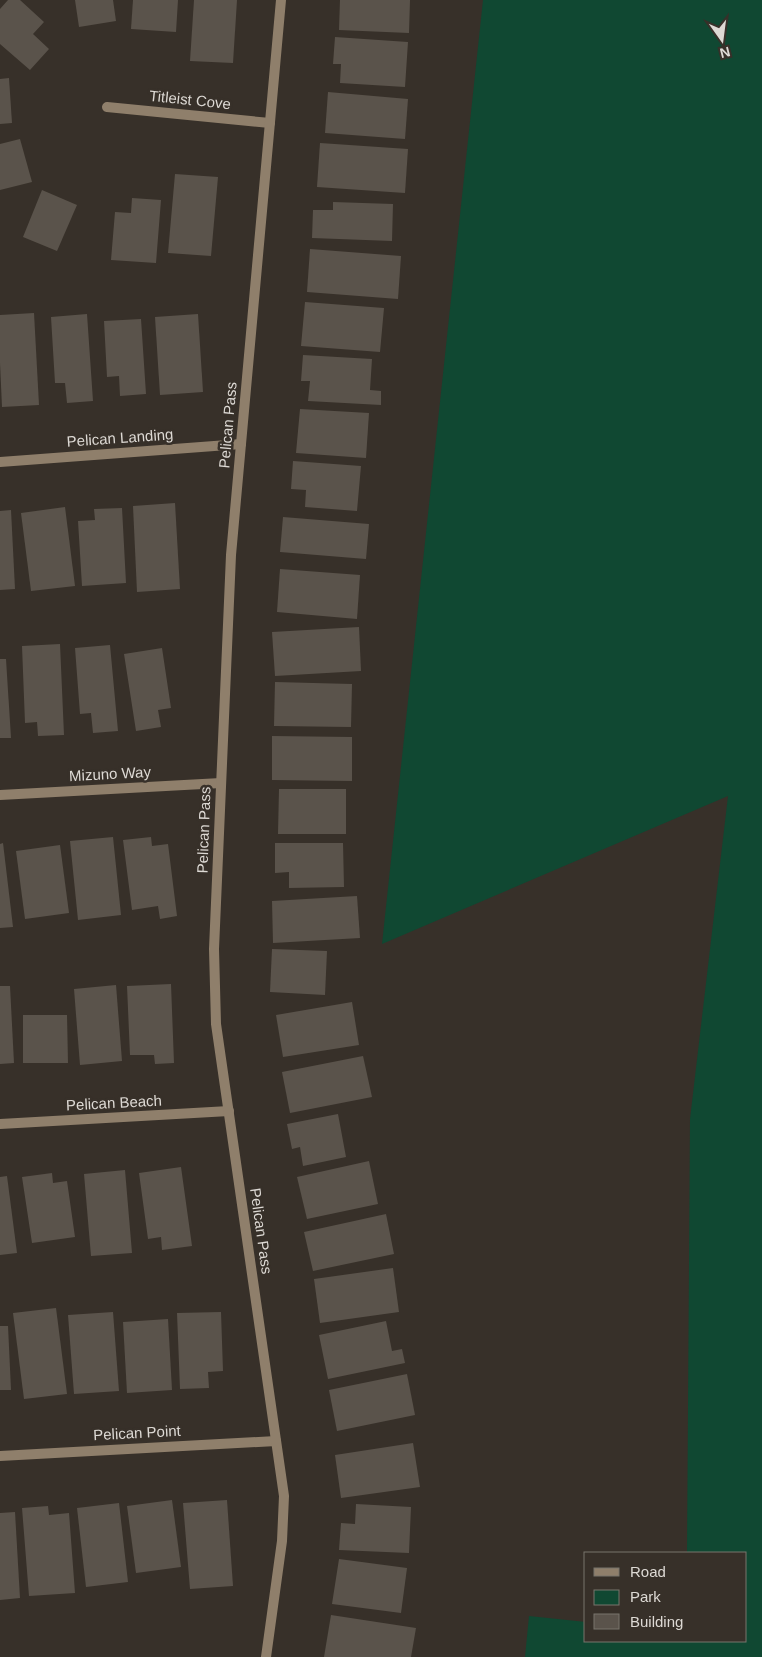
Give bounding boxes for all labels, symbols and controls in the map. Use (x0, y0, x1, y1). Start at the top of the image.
north arrow (697, 15, 747, 65)
text: N (718, 44, 732, 62)
street label: Titleist Cove (148, 87, 232, 112)
street label: Pelican Pass (215, 381, 240, 469)
street label: Pelican Landing (66, 425, 174, 450)
street label: Mizuno Way (69, 763, 152, 784)
street label: Pelican Pass (193, 786, 214, 874)
street label: Pelican Beach (66, 1092, 162, 1113)
street label: Pelican Pass (247, 1187, 276, 1275)
street label: Pelican Point (93, 1422, 182, 1443)
legend (584, 1552, 747, 1642)
text: Road (630, 1563, 666, 1580)
text: Park (630, 1588, 661, 1605)
text: Building (630, 1613, 683, 1630)

